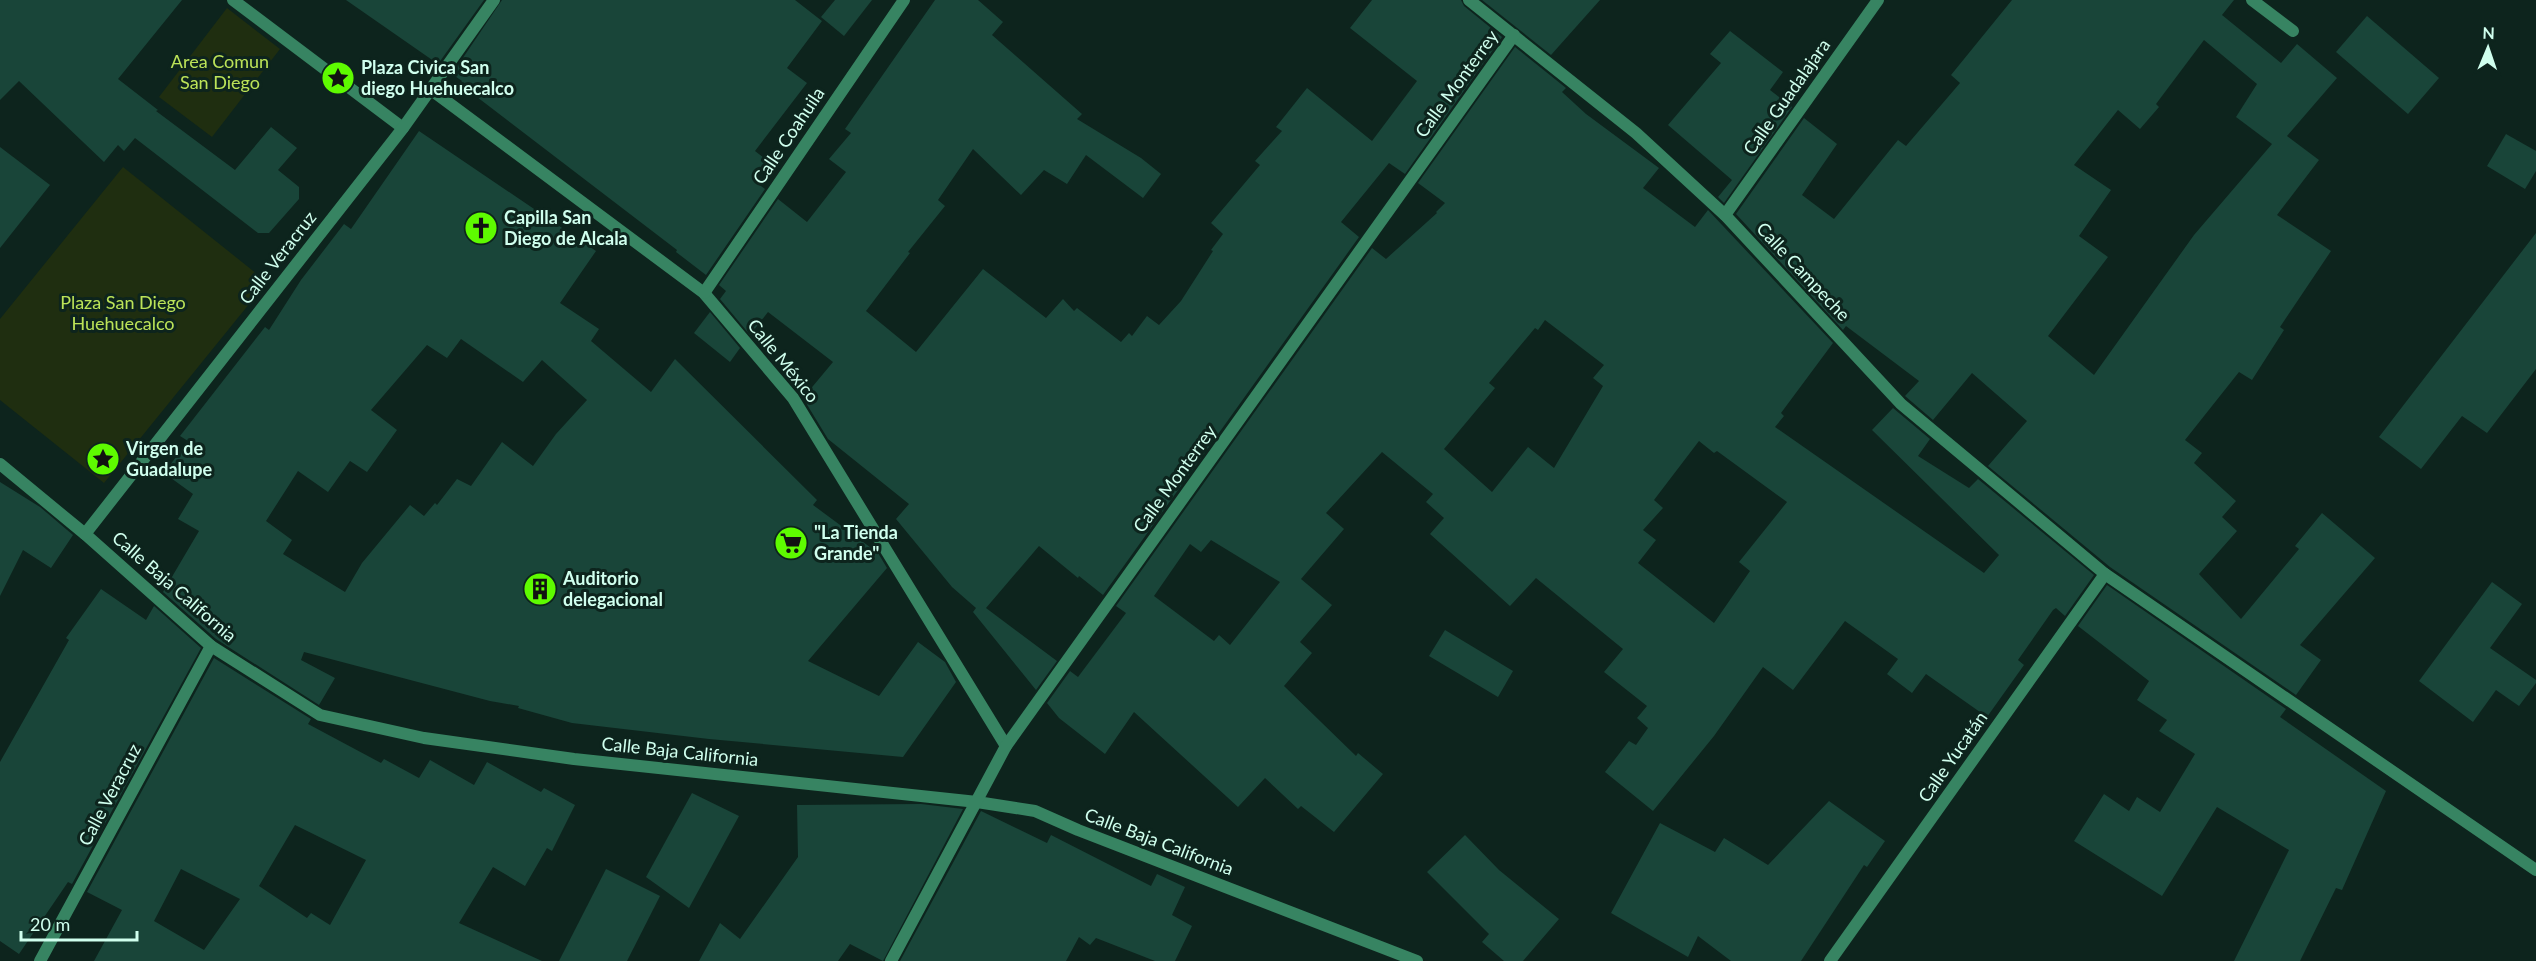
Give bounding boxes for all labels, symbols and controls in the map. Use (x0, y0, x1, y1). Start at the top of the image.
north arrow (2458, 18, 2518, 78)
text: N (2482, 23, 2495, 42)
street label: Calle Monterrey (1410, 25, 1503, 141)
street label: Calle Guadalajara (1738, 34, 1834, 159)
park label: Area Comun San Diego (171, 50, 269, 93)
place label: Plaza Civica San diego Huehuecalco (361, 56, 514, 99)
place icon: Plaza Civica San diego Huehuecalco (320, 60, 356, 96)
street label: Calle Coahuila (748, 83, 829, 188)
place label: Capilla San Diego de Alcala (504, 206, 628, 249)
street label: Calle Veracruz (234, 207, 320, 308)
church icon: Capilla San Diego de Alcala (463, 210, 499, 246)
street label: Calle Campeche (1752, 217, 1855, 325)
park label: Plaza San Diego Huehuecalco (60, 291, 186, 334)
street label: Calle México (743, 314, 824, 407)
street label: Calle Monterrey (1128, 420, 1221, 536)
place label: Virgen de Guadalupe (125, 437, 212, 480)
place icon: Virgen de Guadalupe (85, 441, 121, 477)
place label: "La Tienda Grande" (814, 521, 898, 564)
supermarket icon: "La Tienda Grande" (773, 525, 809, 561)
street label: Calle Baja California (108, 526, 241, 646)
place label: Auditorio delegacional (562, 567, 663, 610)
building icon: Auditorio delegacional (522, 571, 558, 607)
street label: Calle Yucatán (1913, 707, 1991, 806)
street label: Calle Baja California (601, 732, 760, 770)
street label: Calle Veracruz (73, 740, 145, 849)
street label: Calle Baja California (1082, 803, 1237, 880)
scale bar (21, 904, 136, 942)
text: 20 m (30, 913, 70, 935)

